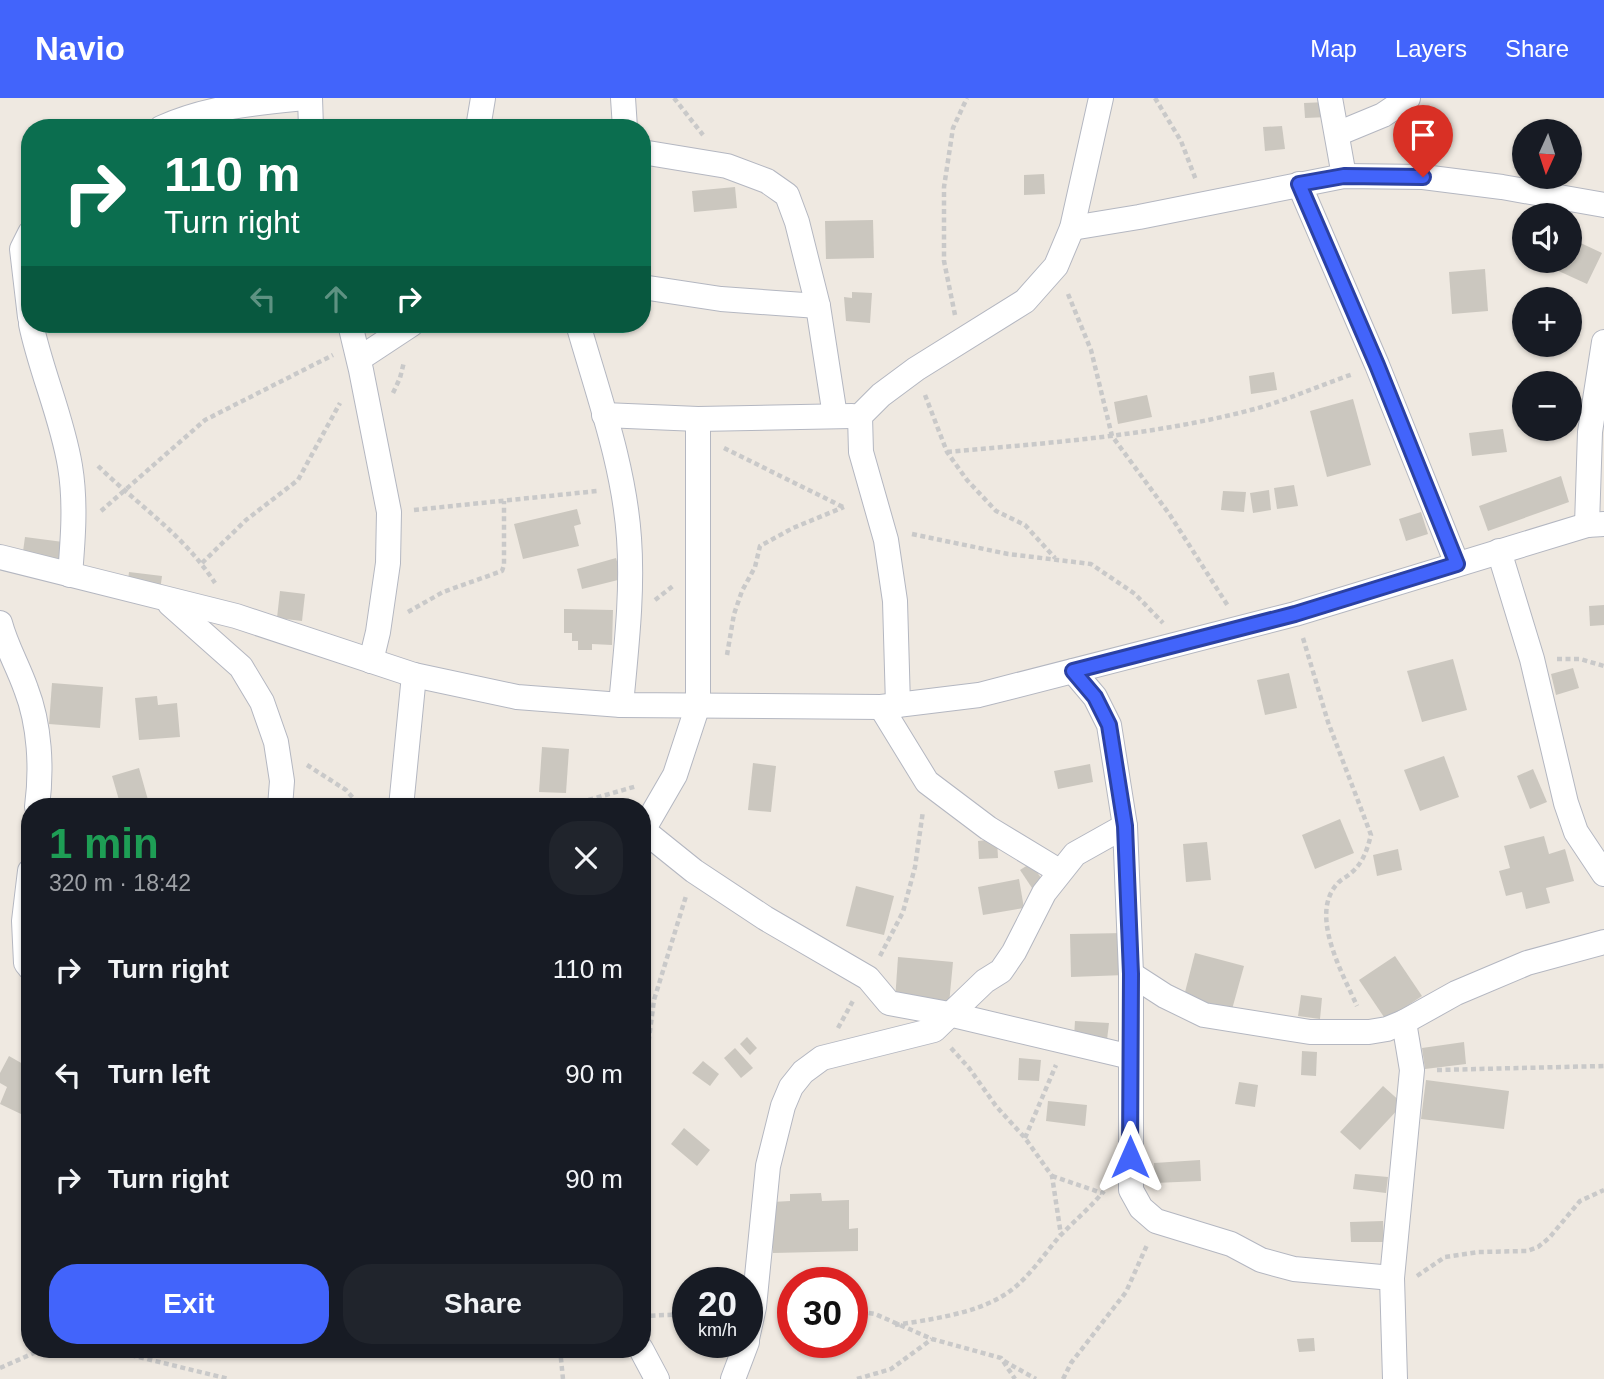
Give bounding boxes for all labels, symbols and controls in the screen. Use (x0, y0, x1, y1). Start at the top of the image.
text: Navio (35, 30, 125, 67)
text: Map (1310, 35, 1357, 62)
text: Layers (1395, 35, 1467, 62)
text: Share (1505, 35, 1569, 62)
pin (1393, 105, 1453, 177)
icon: arrive (1404, 116, 1442, 154)
north arrow (1512, 119, 1582, 189)
map controls (1512, 119, 1582, 441)
icon: right (49, 147, 140, 238)
text: 110 m (164, 147, 300, 201)
button: sound (1512, 203, 1582, 273)
text: Turn right (164, 204, 300, 240)
icon: left (244, 280, 282, 318)
icon: ahead (317, 280, 355, 318)
icon: right (390, 280, 428, 318)
button: + (1512, 287, 1582, 357)
button: − (1512, 371, 1582, 441)
text: 1 min (49, 820, 159, 867)
button: close (549, 821, 623, 895)
text: 320 m · 18:42 (49, 870, 191, 896)
icon: right (49, 951, 87, 989)
text: Turn right (108, 954, 229, 984)
text: 110 m (553, 954, 623, 984)
icon: left (49, 1056, 87, 1094)
text: Turn left (108, 1059, 210, 1089)
text: 90 m (565, 1059, 623, 1089)
position arrow (1093, 1120, 1167, 1194)
icon: right (49, 1161, 87, 1199)
text: Turn right (108, 1164, 229, 1194)
text: 90 m (565, 1164, 623, 1194)
button: Exit (49, 1264, 329, 1344)
button: Share (343, 1264, 623, 1344)
speed limit sign: 30 (777, 1267, 868, 1358)
text: 20 (698, 1284, 737, 1323)
text: km/h (698, 1320, 737, 1340)

